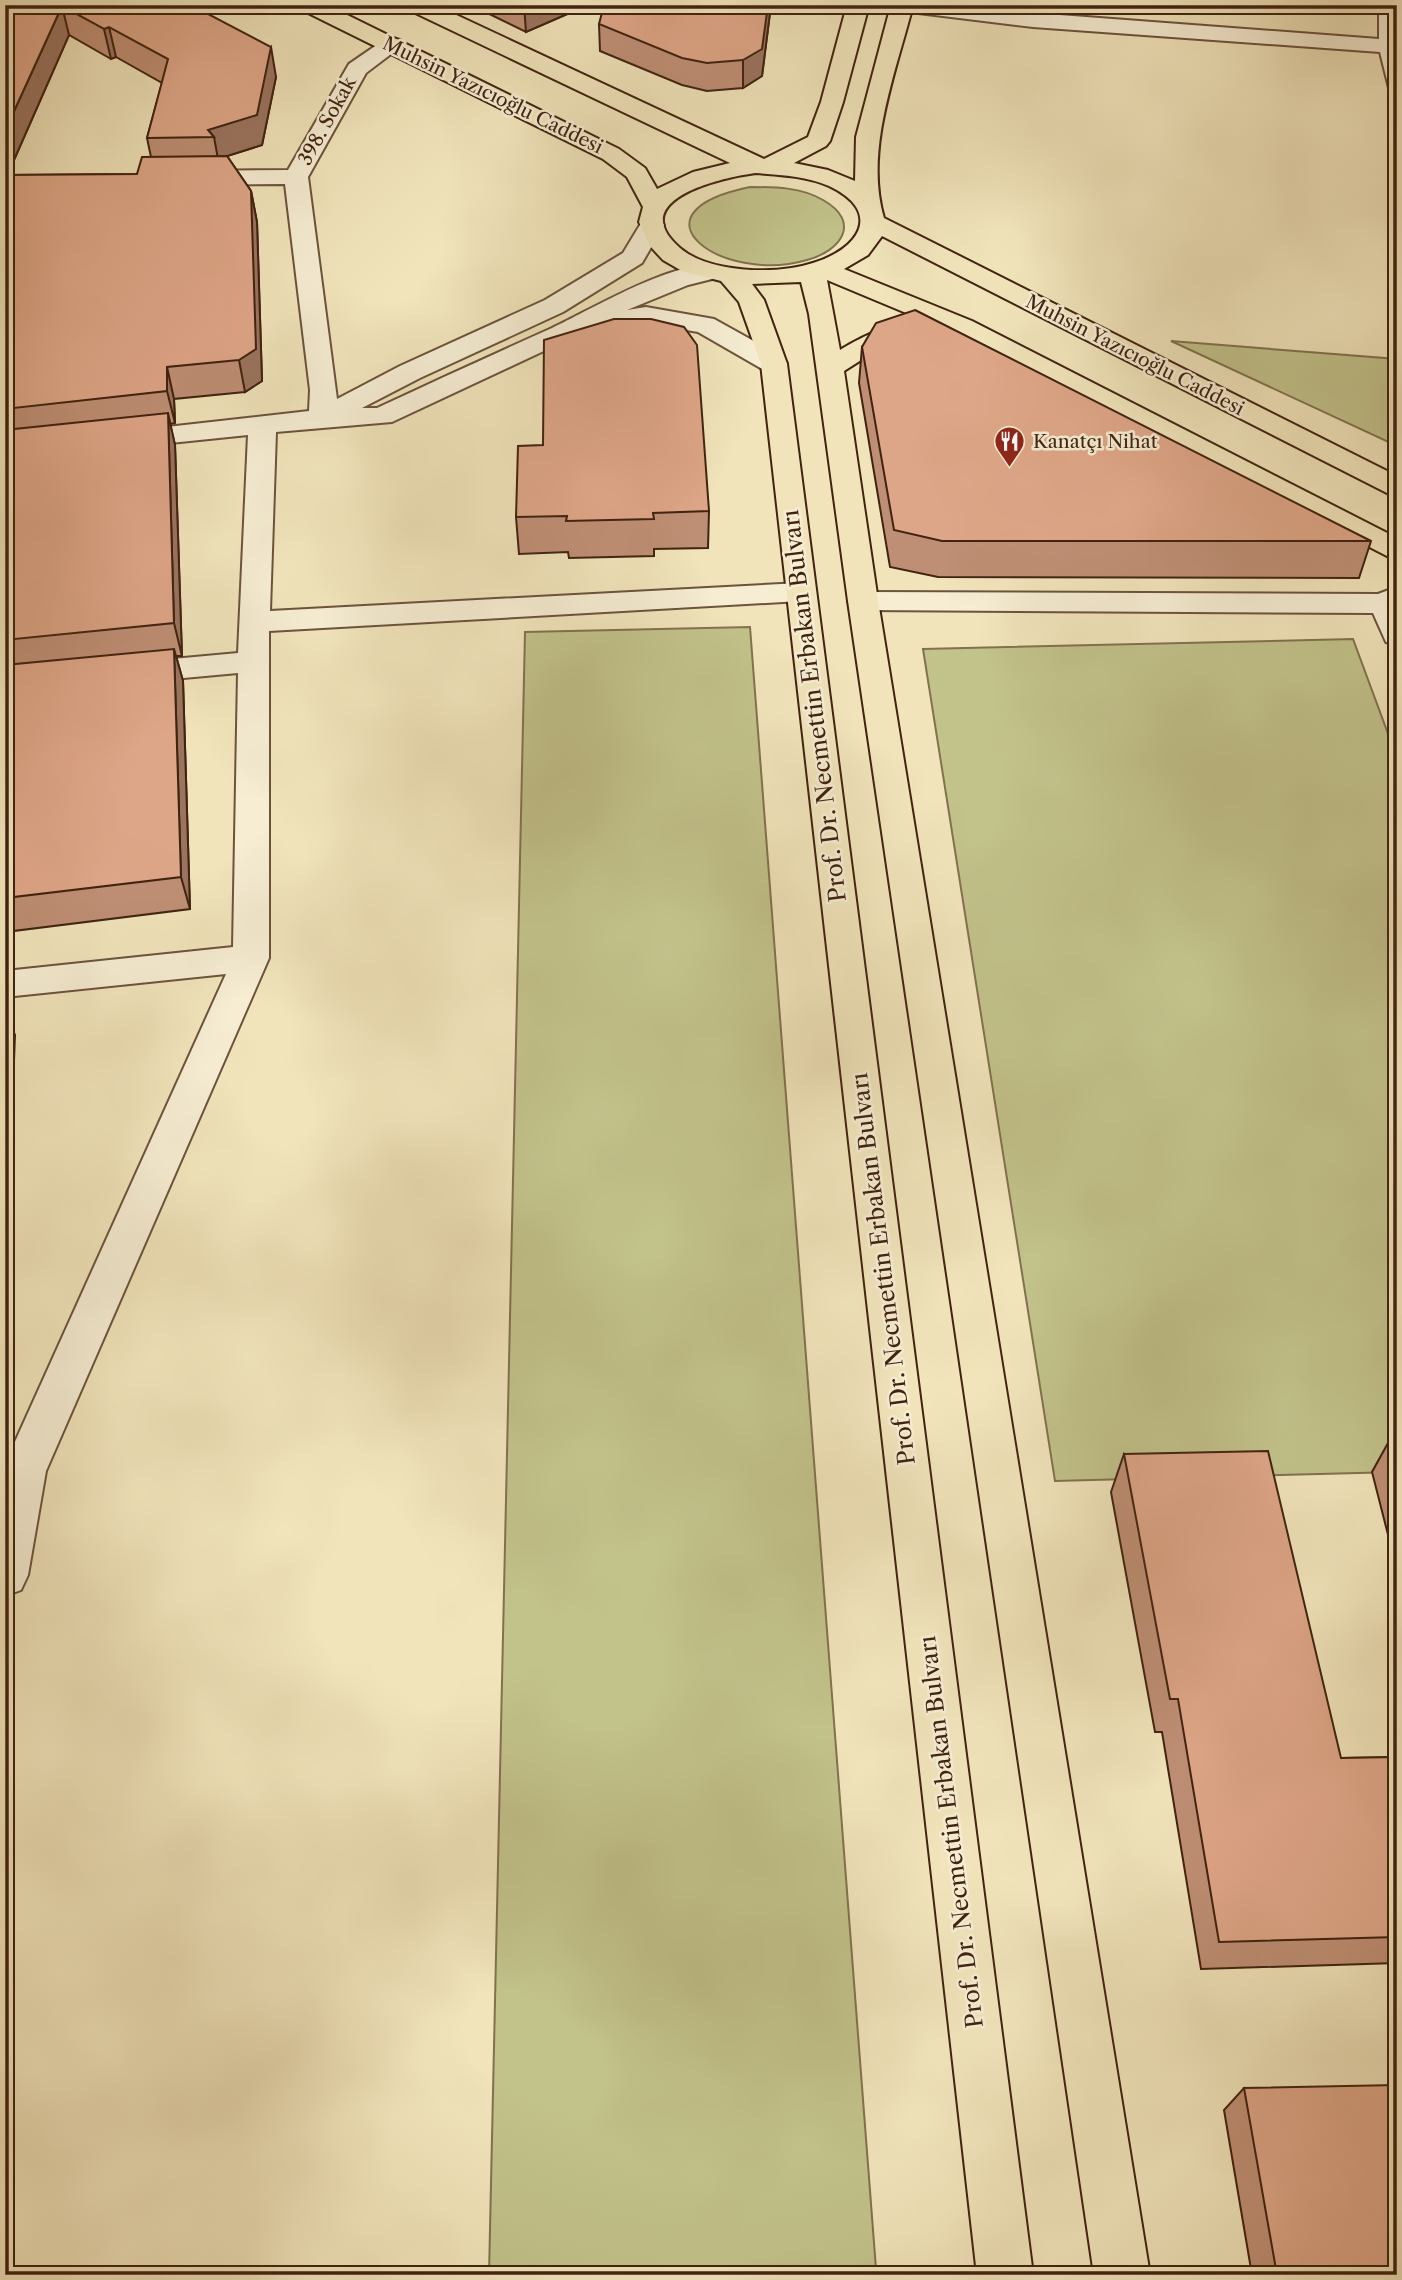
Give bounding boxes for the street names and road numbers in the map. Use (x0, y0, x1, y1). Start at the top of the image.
street label: Muhsin Yazıcıoğlu Caddesi (379, 32, 607, 159)
street label: 398. Sokak (293, 72, 361, 169)
street label: Muhsin Yazıcıoğlu Caddesi (1022, 290, 1248, 420)
street label: Prof. Dr. Necmettin Erbakan Bulvarı (776, 508, 852, 904)
street label: Prof. Dr. Necmettin Erbakan Bulvarı (845, 1071, 921, 1467)
street label: Prof. Dr. Necmettin Erbakan Bulvarı (913, 1634, 989, 2030)

